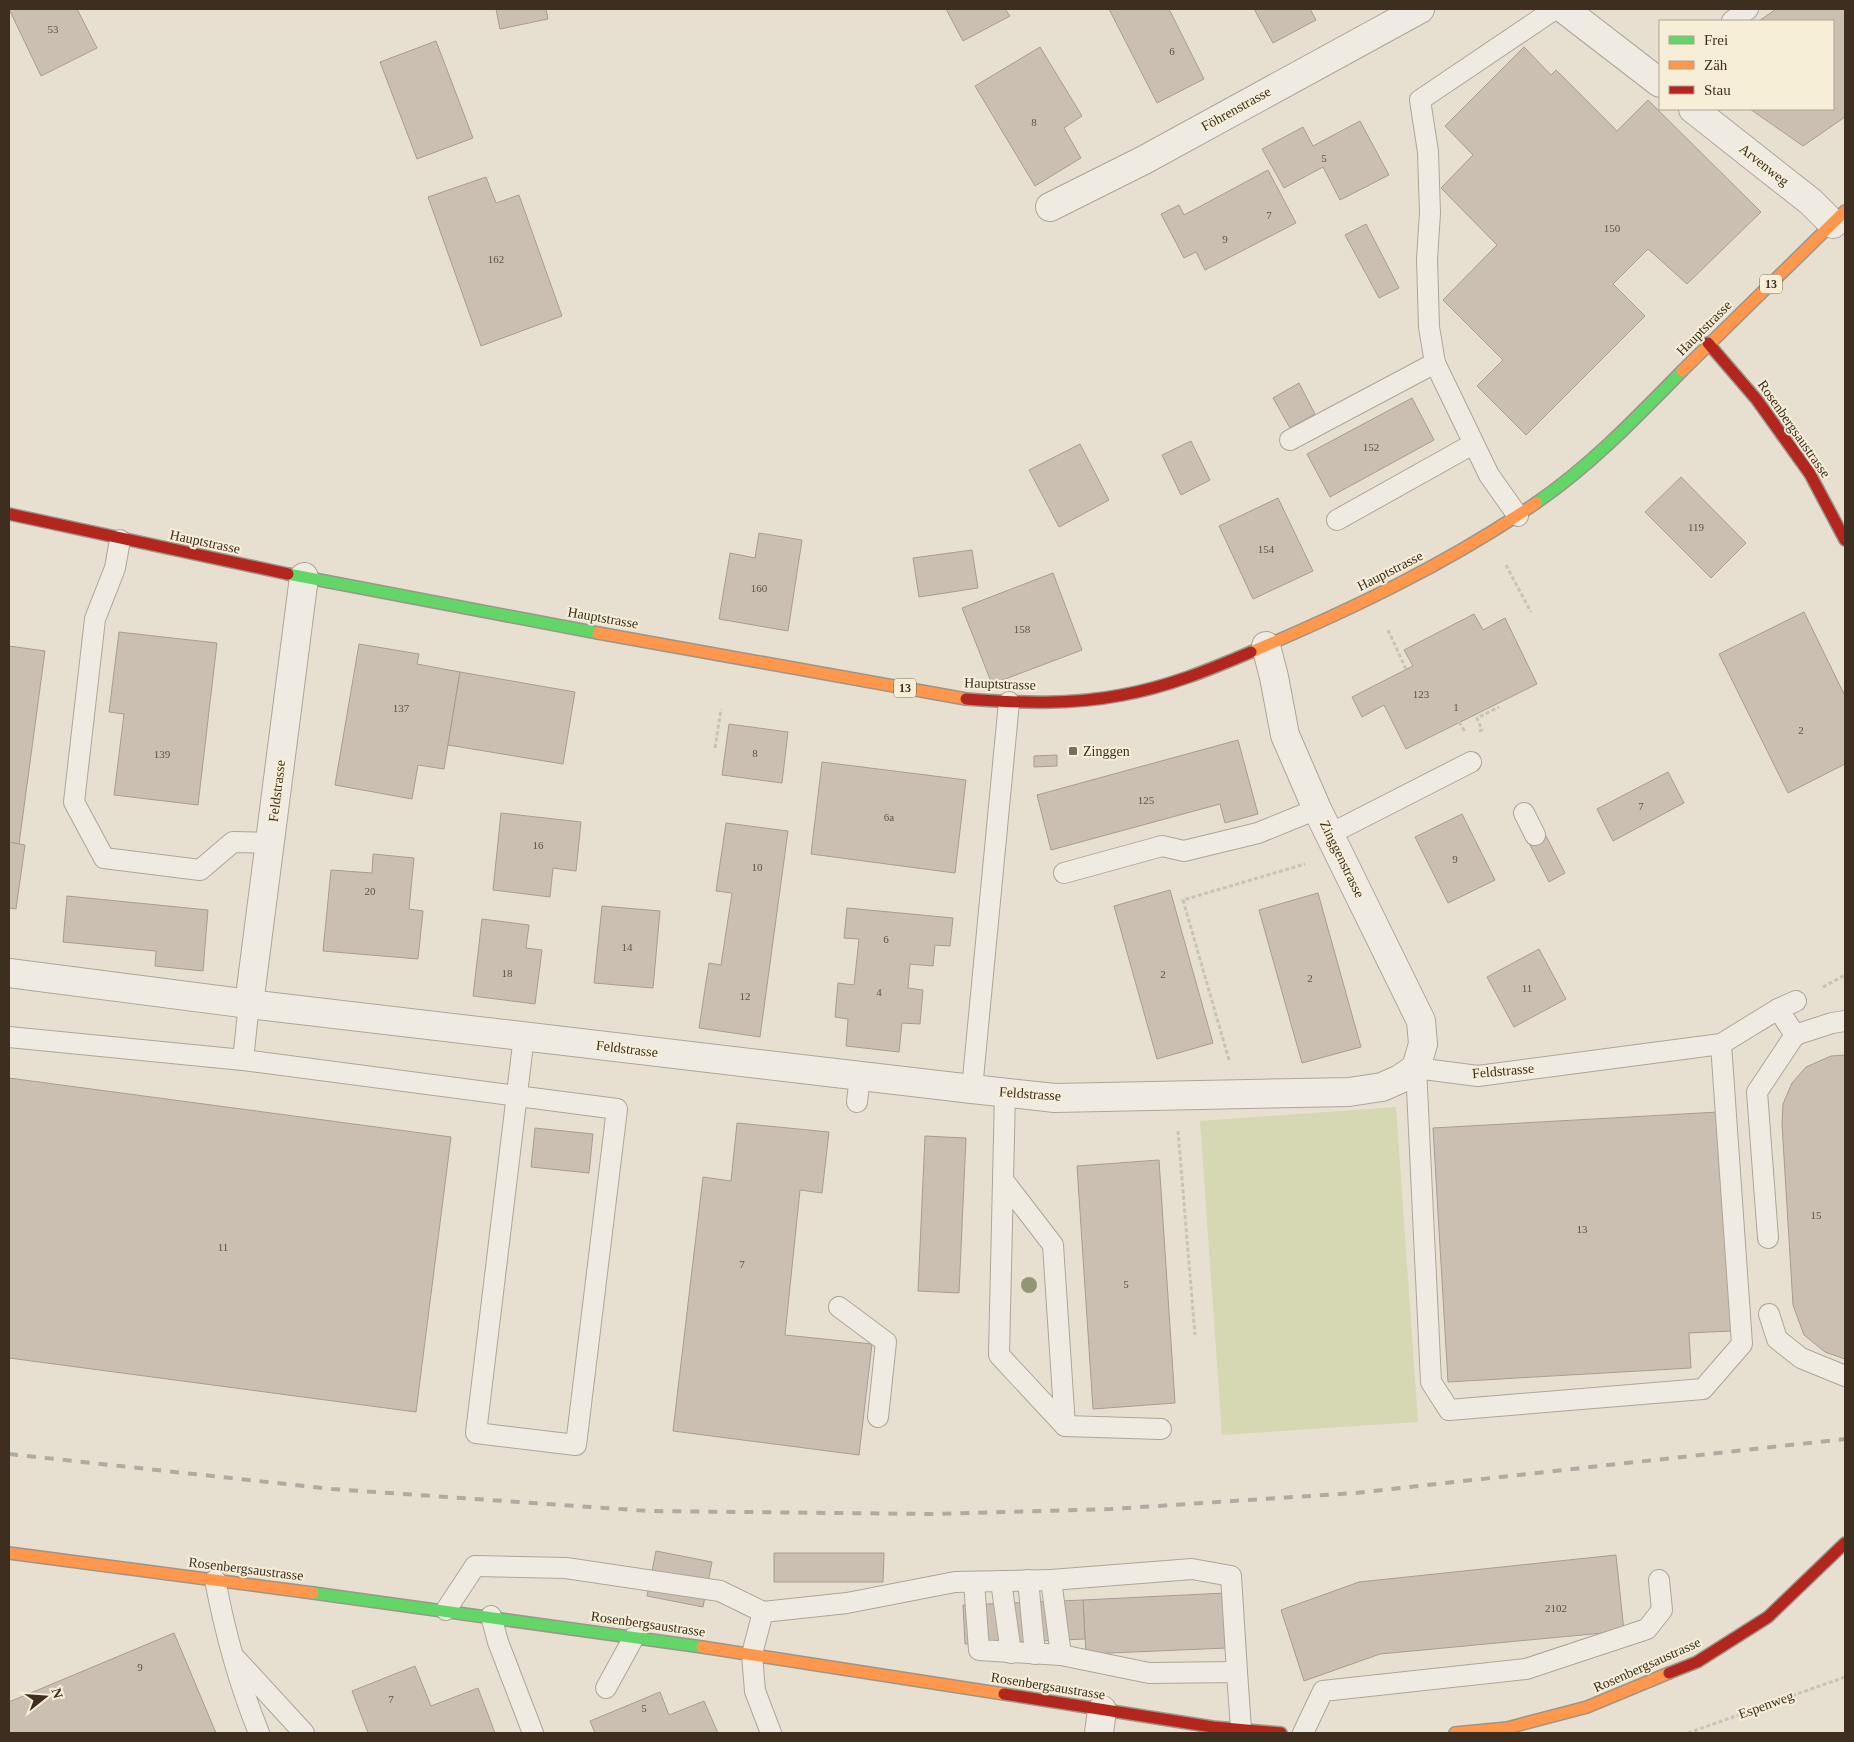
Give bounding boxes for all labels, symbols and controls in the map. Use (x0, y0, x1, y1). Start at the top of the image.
legend (1659, 20, 1834, 110)
house number: 53 (48, 23, 59, 35)
text: Frei (1704, 32, 1728, 48)
house number: 6 (1169, 45, 1175, 57)
text: Zäh (1704, 57, 1728, 73)
text: Stau (1704, 82, 1731, 98)
street label: Föhrenstrasse (1199, 84, 1273, 134)
house number: 8 (1031, 116, 1037, 128)
street label: Arvenweg (1736, 141, 1792, 189)
house number: 5 (1321, 152, 1327, 164)
house number: 7 (1266, 209, 1272, 221)
house number: 150 (1604, 222, 1621, 234)
house number: 9 (1222, 233, 1228, 245)
house number: 162 (488, 253, 504, 265)
road number: 13 (1760, 274, 1782, 294)
street label: Hauptstrasse (1673, 297, 1735, 359)
street label: Rosenbergsaustrasse (1755, 377, 1833, 481)
house number: 152 (1363, 441, 1379, 453)
house number: 119 (1688, 521, 1705, 533)
street label: Hauptstrasse (168, 527, 242, 557)
house number: 154 (1258, 543, 1275, 555)
street label: Hauptstrasse (1355, 548, 1425, 594)
house number: 160 (751, 582, 768, 594)
street label: Hauptstrasse (566, 604, 640, 632)
house number: 158 (1014, 623, 1031, 635)
street label: Hauptstrasse (964, 675, 1036, 693)
road number: 13 (894, 678, 916, 698)
house number: 123 (1413, 688, 1430, 700)
house number: 1 (1453, 701, 1459, 713)
house number: 137 (393, 702, 410, 714)
house number: 2 (1798, 724, 1804, 736)
place label: Zinggen (1083, 744, 1130, 759)
marker: Zinggen (1067, 745, 1079, 757)
house number: 8 (752, 747, 758, 759)
house number: 139 (154, 748, 171, 760)
street label: Feldstrasse (266, 759, 288, 823)
house number: 125 (1138, 794, 1155, 806)
house number: 7 (1638, 800, 1644, 812)
house number: 6a (884, 811, 894, 823)
street label: Zinggenstrasse (1317, 818, 1367, 900)
house number: 16 (533, 839, 544, 851)
house number: 9 (1452, 853, 1458, 865)
house number: 10 (752, 861, 763, 873)
house number: 20 (365, 885, 376, 897)
house number: 6 (883, 933, 889, 945)
house number: 14 (622, 941, 633, 953)
house number: 18 (502, 967, 513, 979)
house number: 2 (1160, 968, 1166, 980)
house number: 2 (1307, 972, 1313, 984)
house number: 11 (1522, 982, 1532, 994)
house number: 4 (876, 986, 882, 998)
house number: 12 (740, 990, 751, 1002)
street label: Feldstrasse (595, 1038, 659, 1060)
street label: Feldstrasse (1471, 1061, 1535, 1081)
street label: Feldstrasse (998, 1084, 1062, 1104)
house number: 15 (1811, 1209, 1822, 1221)
house number: 13 (1577, 1223, 1588, 1235)
house number: 11 (218, 1241, 228, 1253)
house number: 7 (739, 1258, 745, 1270)
house number: 5 (1123, 1278, 1129, 1290)
street label: Rosenbergsaustrasse (188, 1555, 304, 1583)
house number: 2102 (1545, 1602, 1567, 1614)
street label: Rosenbergsaustrasse (590, 1609, 706, 1639)
street label: Rosenbergsaustrasse (1591, 1635, 1703, 1695)
house number: 9 (137, 1661, 143, 1673)
street label: Rosenbergsaustrasse (990, 1670, 1106, 1702)
north arrow (20, 1672, 70, 1722)
text: N (48, 1686, 66, 1700)
street label: Espenweg (1736, 1688, 1796, 1722)
house number: 7 (388, 1693, 394, 1705)
house number: 5 (641, 1702, 647, 1714)

